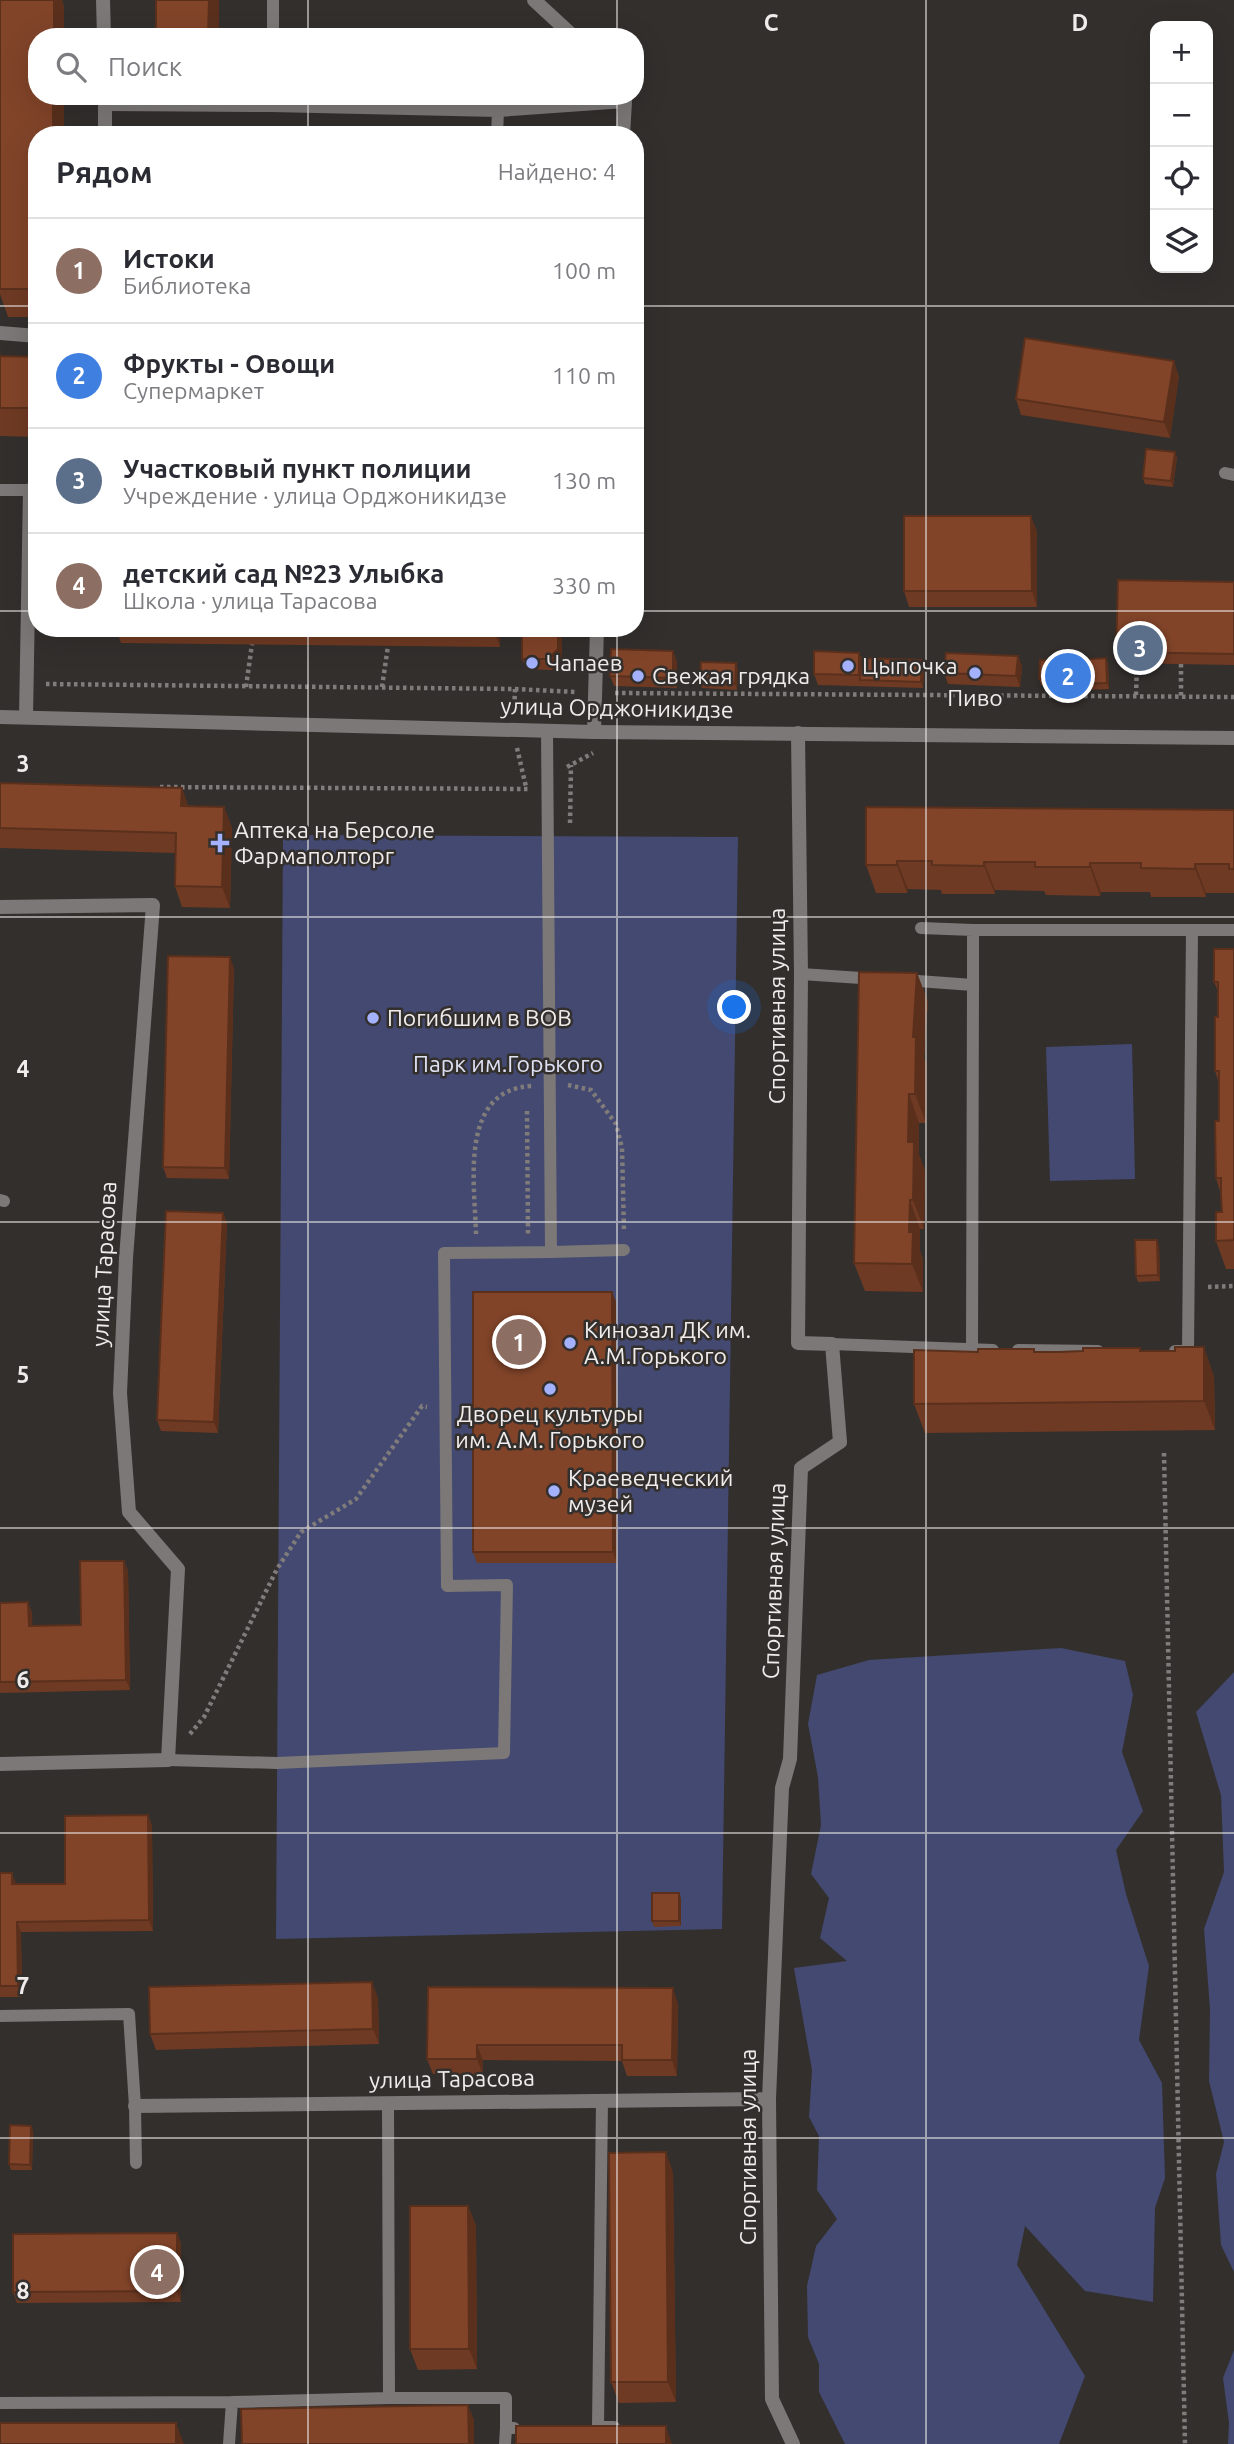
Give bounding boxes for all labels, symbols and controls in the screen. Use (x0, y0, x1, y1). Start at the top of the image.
text: C (764, 10, 779, 35)
text: D (1072, 10, 1088, 35)
map controls (1150, 21, 1213, 273)
button: + (1150, 21, 1213, 84)
search box (28, 28, 644, 105)
icon: search (52, 48, 90, 86)
text: Поиск (108, 52, 182, 81)
button: − (1150, 84, 1213, 147)
button: locate (1150, 147, 1213, 210)
text: Рядом (56, 155, 152, 189)
text: Найдено: 4 (498, 159, 616, 184)
button: layers (1150, 210, 1213, 273)
text: Истоки (123, 244, 215, 273)
text: 1 (73, 258, 85, 283)
text: 100 m (552, 258, 616, 283)
text: Библиотека (123, 273, 251, 298)
text: Фрукты - Овощи (123, 349, 335, 378)
text: 2 (73, 363, 85, 388)
text: 110 m (552, 363, 616, 388)
text: Супермаркет (123, 378, 264, 403)
text: Участковый пункт полиции (123, 454, 472, 483)
text: 3 (73, 468, 85, 493)
text: 130 m (552, 468, 616, 493)
text: Учреждение · улица Орджоникидзе (123, 483, 507, 508)
text: детский сад №23 Улыбка (123, 559, 444, 588)
text: 4 (73, 573, 85, 598)
text: 330 m (552, 573, 616, 598)
text: Школа · улица Тарасова (123, 588, 377, 613)
pin: 3 (1117, 622, 1163, 674)
place label: Чапаев (546, 650, 622, 675)
pin: 2 (1045, 650, 1091, 702)
place label: Цыпочка (862, 653, 958, 678)
marker: Чапаев (524, 655, 540, 671)
marker: Цыпочка (840, 658, 856, 674)
place label: Свежая грядка (652, 663, 810, 688)
marker: Пиво (967, 665, 983, 681)
marker: Свежая грядка (630, 668, 646, 684)
place label: Пиво (947, 685, 1003, 710)
street label: улица Орджоникидзе (500, 693, 734, 722)
text: 3 (17, 751, 29, 776)
place label: Аптека на Берсоле Фармаполторг (234, 817, 435, 868)
marker: Аптека на Берсоле Фармаполторг (212, 835, 228, 851)
street label: Спортивная улица (764, 908, 789, 1104)
your location (717, 990, 751, 1024)
place label: Погибшим в ВОВ (387, 1005, 572, 1030)
marker: Погибшим в ВОВ (365, 1010, 381, 1026)
park label: Парк им.Горького (413, 1051, 603, 1076)
text: 4 (17, 1056, 30, 1081)
street label: улица Тарасова (87, 1181, 120, 1347)
pin: 1 (496, 1316, 542, 1368)
place label: Кинозал ДК им. А.М.Горького (584, 1317, 751, 1368)
marker: Кинозал ДК им. А.М.Горького (562, 1335, 578, 1351)
text: 5 (17, 1362, 29, 1387)
marker: Дворец культуры им. А.М. Горького (542, 1381, 558, 1397)
place label: Дворец культуры им. А.М. Горького (455, 1401, 645, 1452)
place label: Краеведческий музей (568, 1465, 733, 1516)
street label: Спортивная улица (758, 1482, 789, 1680)
marker: Краеведческий музей (546, 1483, 562, 1499)
text: 6 (17, 1667, 30, 1692)
text: 7 (17, 1973, 29, 1998)
street label: Спортивная улица (735, 2049, 760, 2245)
street label: улица Тарасова (369, 2065, 535, 2092)
pin: 4 (134, 2246, 180, 2298)
text: 8 (17, 2278, 29, 2303)

